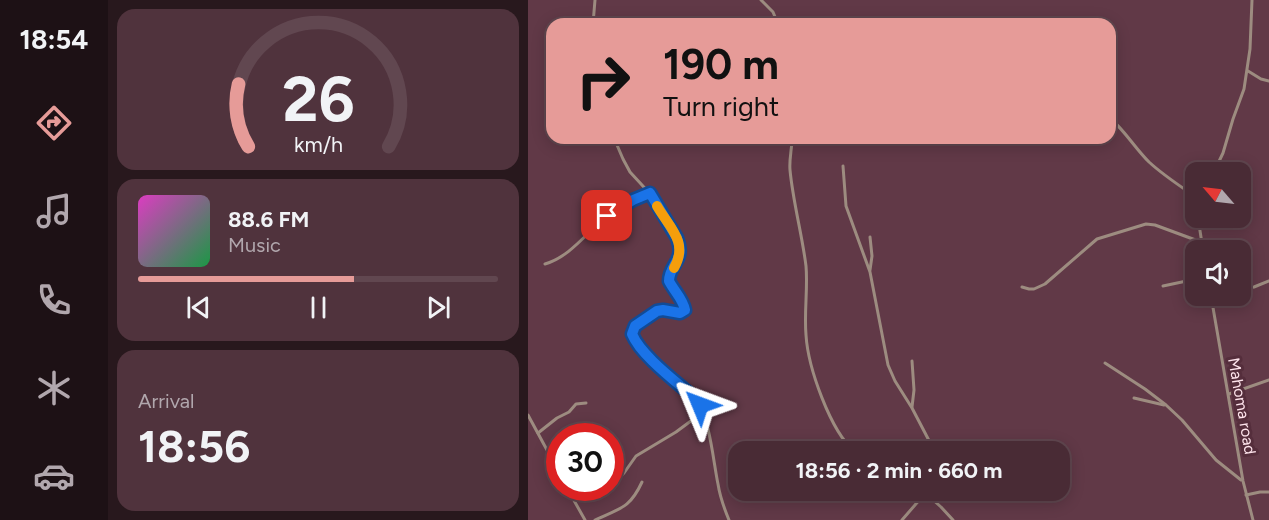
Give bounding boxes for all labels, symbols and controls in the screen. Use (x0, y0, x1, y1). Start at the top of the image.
text: 18:54 (20, 23, 88, 56)
text: 190 m (663, 39, 779, 90)
icon: right (564, 42, 642, 120)
text: 26 (282, 62, 354, 137)
text: Turn right (663, 90, 779, 123)
icon: directions (33, 102, 75, 144)
text: km/h (294, 132, 342, 157)
north arrow (1185, 162, 1251, 228)
map controls (1185, 162, 1251, 306)
icon: music (33, 190, 75, 232)
pin (581, 190, 632, 241)
icon: arrive (590, 199, 623, 232)
text: 88.6 FM (228, 206, 309, 233)
text: Music (228, 233, 281, 257)
button: sound (1185, 240, 1251, 306)
icon: phone (33, 279, 75, 321)
icon: previous (182, 291, 215, 324)
icon: pause (302, 291, 335, 324)
icon: next (422, 291, 455, 324)
street label: Mahoma road (1224, 356, 1260, 456)
icon: climate (33, 367, 75, 409)
position arrow (668, 373, 732, 437)
text: Arrival (138, 389, 194, 413)
text: 18:56 (138, 419, 250, 473)
speed limit sign: 30 (546, 423, 624, 501)
icon: car (33, 455, 75, 497)
text: 18:56 · 2 min · 660 m (796, 457, 1002, 484)

